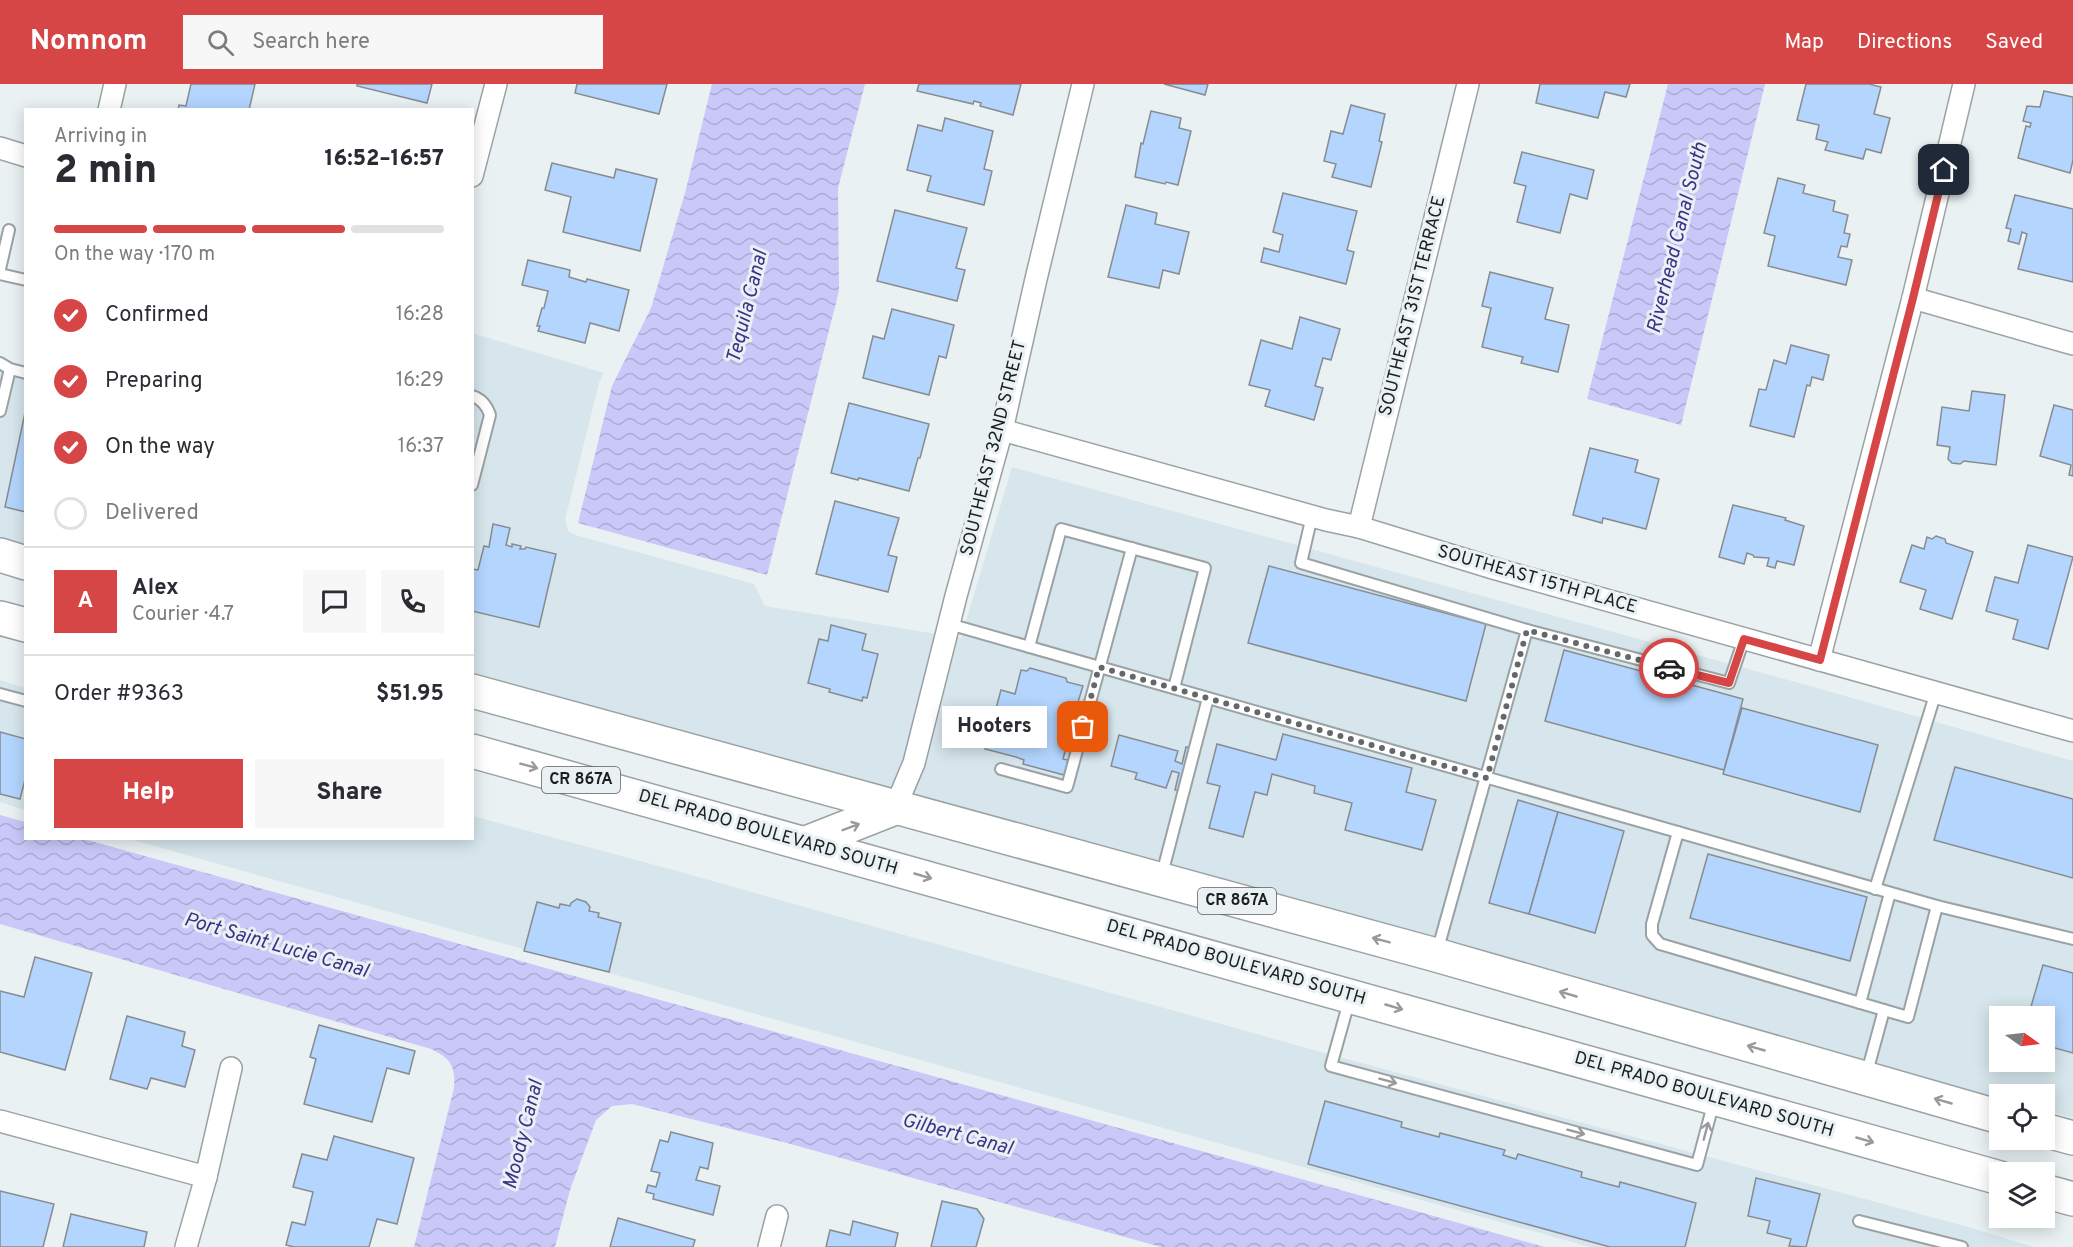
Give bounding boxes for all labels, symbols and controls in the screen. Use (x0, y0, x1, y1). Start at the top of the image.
search box (183, 15, 603, 69)
text: Nomnom (30, 24, 147, 60)
icon: search (204, 26, 237, 59)
text: Search here (252, 29, 370, 56)
text: Map (1784, 29, 1824, 56)
text: Directions (1857, 29, 1952, 56)
text: Saved (1985, 29, 2043, 56)
text: Arriving in (54, 124, 147, 150)
water label: Riverhead Canal South (1642, 140, 1714, 336)
pin (1918, 144, 1969, 195)
text: 16:52–16:57 (325, 146, 444, 173)
text: 2 min (54, 148, 157, 197)
icon: home (1927, 153, 1960, 186)
street label: SOUTHEAST 31ST TERRACE (1375, 194, 1451, 418)
text: On the way · 170 m (54, 242, 215, 268)
water label: Tequila Canal (721, 247, 775, 366)
icon: check (54, 299, 87, 332)
text: Confirmed (105, 302, 209, 329)
text: 16:28 (396, 302, 444, 328)
street label: SOUTHEAST 32ND STREET (956, 338, 1032, 558)
icon: check (54, 365, 87, 398)
text: Preparing (105, 368, 203, 395)
text: 16:29 (396, 368, 444, 394)
icon: check (54, 431, 87, 464)
text: On the way (105, 434, 215, 461)
text: 16:37 (398, 434, 444, 460)
text: Delivered (105, 500, 199, 527)
street label: SOUTHEAST 15TH PLACE (1434, 540, 1640, 620)
button: chat (303, 570, 366, 633)
button: phone (381, 570, 444, 633)
text: Alex (132, 575, 179, 602)
text: A (78, 588, 93, 615)
text: Courier · 4.7 (132, 602, 234, 628)
courier (1639, 638, 1699, 698)
icon: car (1653, 652, 1686, 685)
text: Order #9363 (54, 681, 184, 708)
text: $51.95 (376, 681, 444, 708)
pin (1057, 701, 1108, 752)
callout: Hooters (942, 706, 1047, 748)
icon: bag (1066, 710, 1099, 743)
text: Hooters (957, 714, 1032, 740)
button: Help (54, 759, 243, 828)
button: Share (255, 759, 444, 828)
one-way arrow (519, 761, 538, 772)
road number: CR 867A (542, 767, 620, 793)
street label: DEL PRADO BOULEVARD SOUTH (636, 785, 900, 881)
one-way arrow (841, 820, 859, 831)
one-way arrow (913, 871, 932, 882)
road number: CR 867A (1198, 888, 1276, 914)
water label: Port Saint Lucie Canal (181, 907, 372, 985)
street label: DEL PRADO BOULEVARD SOUTH (1104, 915, 1368, 1011)
one-way arrow (1372, 934, 1391, 946)
one-way arrow (1559, 988, 1578, 999)
one-way arrow (1384, 1002, 1403, 1014)
north arrow (1989, 1006, 2055, 1072)
map controls (1989, 1006, 2055, 1228)
one-way arrow (1747, 1042, 1766, 1053)
street label: DEL PRADO BOULEVARD SOUTH (1572, 1047, 1836, 1143)
one-way arrow (1378, 1076, 1397, 1088)
water label: Moody Canal (498, 1077, 550, 1192)
button: locate (1989, 1084, 2055, 1150)
one-way arrow (1934, 1095, 1953, 1106)
water label: Gilbert Canal (899, 1108, 1016, 1162)
one-way arrow (1701, 1122, 1713, 1141)
one-way arrow (1566, 1127, 1585, 1139)
one-way arrow (1855, 1135, 1874, 1146)
button: layers (1989, 1162, 2055, 1228)

